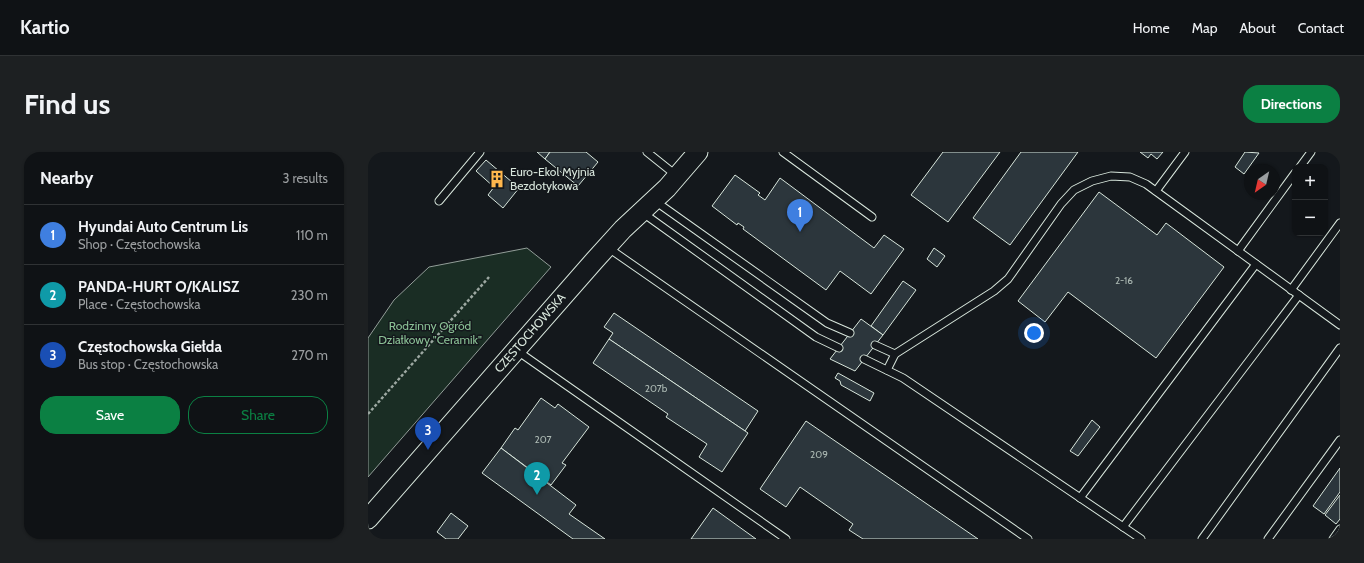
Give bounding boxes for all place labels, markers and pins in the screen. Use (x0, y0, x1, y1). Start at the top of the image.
place label: Euro-Ekol Myjnia Bezdotykowa (510, 164, 595, 193)
building icon: Euro-Ekol Myjnia Bezdotykowa (487, 169, 507, 189)
pin: 1 (787, 199, 813, 232)
pin: 3 (415, 417, 441, 450)
pin: 2 (524, 462, 550, 495)

